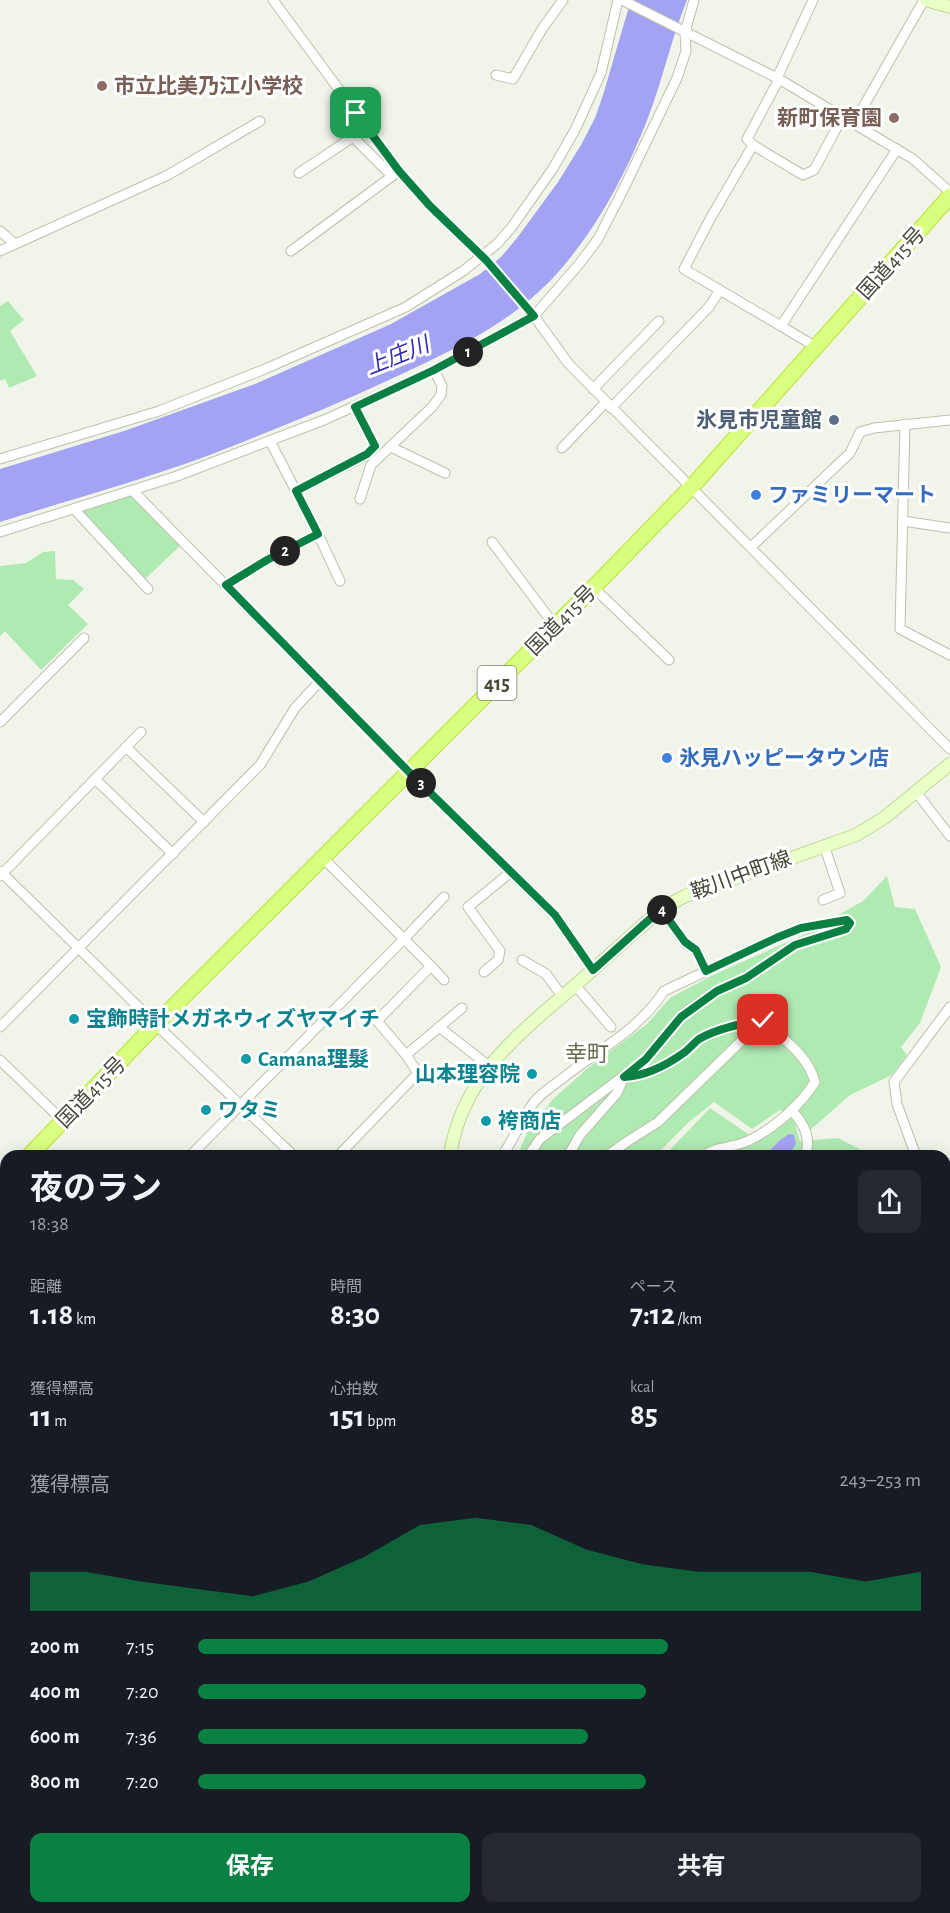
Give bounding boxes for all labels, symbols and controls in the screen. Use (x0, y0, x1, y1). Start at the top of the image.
place label: 市立比美乃江小学校 (114, 75, 303, 97)
marker: 市立比美乃江小学校 (95, 79, 109, 93)
pin (330, 87, 381, 138)
icon: arrive (339, 96, 372, 129)
place label: 新町保育園 (777, 107, 882, 129)
marker: 新町保育園 (887, 111, 901, 125)
street label: 国道415号 (853, 223, 929, 303)
water label: 上庄川 (362, 332, 434, 378)
pin: 1 (453, 337, 483, 367)
text: 1 (465, 344, 471, 360)
place label: 氷見市児童館 (696, 409, 822, 431)
marker: 氷見市児童館 (827, 413, 841, 427)
place label: ファミリーマート (768, 485, 936, 506)
marker: ファミリーマート (749, 488, 763, 502)
pin: 2 (270, 536, 300, 566)
text: 2 (281, 543, 289, 559)
street label: 国道415号 (522, 581, 600, 659)
road number: 415 (478, 666, 516, 700)
place label: 氷見ハッピータウン店 (679, 747, 889, 769)
marker: 氷見ハッピータウン店 (660, 751, 674, 765)
pin: 3 (406, 768, 436, 798)
text: 3 (418, 775, 424, 791)
street label: 鞍川中町線 (688, 847, 794, 903)
pin: 4 (647, 895, 677, 925)
text: 4 (658, 902, 666, 918)
pin (737, 994, 788, 1045)
icon: check (746, 1003, 779, 1036)
place label: 宝飾時計メガネウィズヤマイチ (86, 1007, 380, 1030)
marker: 宝飾時計メガネウィズヤマイチ (67, 1012, 81, 1026)
district label: 幸町 (565, 1042, 609, 1065)
place label: Camana理髮 (258, 1048, 369, 1070)
street label: 国道415号 (52, 1052, 130, 1132)
marker: Camana理髮 (239, 1052, 253, 1066)
place label: 山本理容院 (415, 1063, 520, 1085)
marker: 山本理容院 (525, 1067, 539, 1081)
place label: ワタミ (218, 1099, 281, 1121)
marker: ワタミ (199, 1103, 213, 1117)
place label: 袴商店 (498, 1109, 561, 1132)
marker: 袴商店 (479, 1114, 493, 1128)
button: share (858, 1170, 921, 1233)
text: 夜のラン (30, 1173, 162, 1206)
text: 18:38 (30, 1214, 69, 1234)
text: 距離 (30, 1279, 62, 1295)
text: 時間 (330, 1279, 362, 1295)
text: ペース (630, 1279, 677, 1295)
text: 1.18 (30, 1300, 73, 1330)
text: 8:30 (330, 1300, 380, 1330)
text: 7:12 (630, 1300, 675, 1330)
text: km (73, 1311, 96, 1327)
text: /km (675, 1311, 702, 1327)
text: kcal (630, 1379, 654, 1395)
text: 獲得標高 (30, 1381, 94, 1397)
text: 心拍数 (330, 1381, 378, 1397)
text: 85 (630, 1400, 658, 1430)
text: 11 (30, 1402, 52, 1432)
text: 151 (330, 1402, 365, 1432)
text: m (52, 1413, 67, 1429)
text: bpm (365, 1413, 396, 1429)
text: 243–253 m (840, 1470, 921, 1490)
text: 獲得標高 (30, 1475, 110, 1495)
text: 200 m (30, 1637, 79, 1657)
text: 7:15 (126, 1637, 154, 1657)
text: 400 m (30, 1682, 80, 1702)
text: 7:20 (126, 1682, 159, 1702)
text: 600 m (30, 1727, 80, 1747)
text: 7:36 (126, 1727, 157, 1747)
text: 800 m (30, 1772, 80, 1792)
text: 7:20 (126, 1772, 159, 1792)
button: 保存 (30, 1833, 470, 1902)
button: 共有 (482, 1833, 921, 1902)

